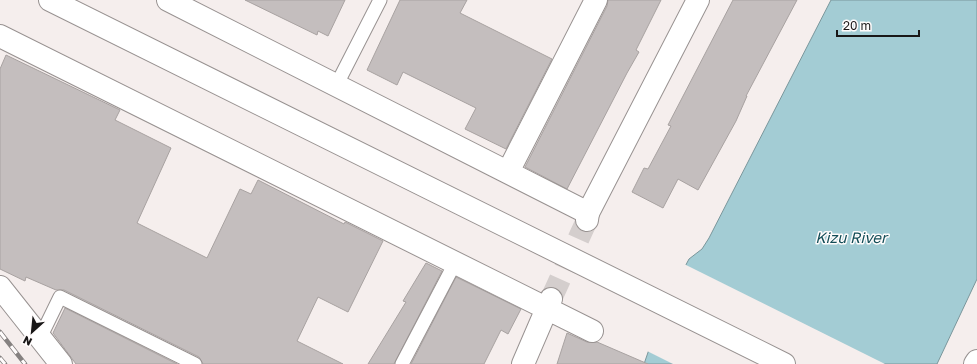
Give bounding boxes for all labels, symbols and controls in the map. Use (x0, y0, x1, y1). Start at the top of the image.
scale bar (837, 12, 919, 38)
text: 20 m (843, 18, 871, 33)
water label: Kizu River (815, 228, 889, 246)
north arrow (12, 312, 52, 352)
text: N (21, 334, 34, 349)

